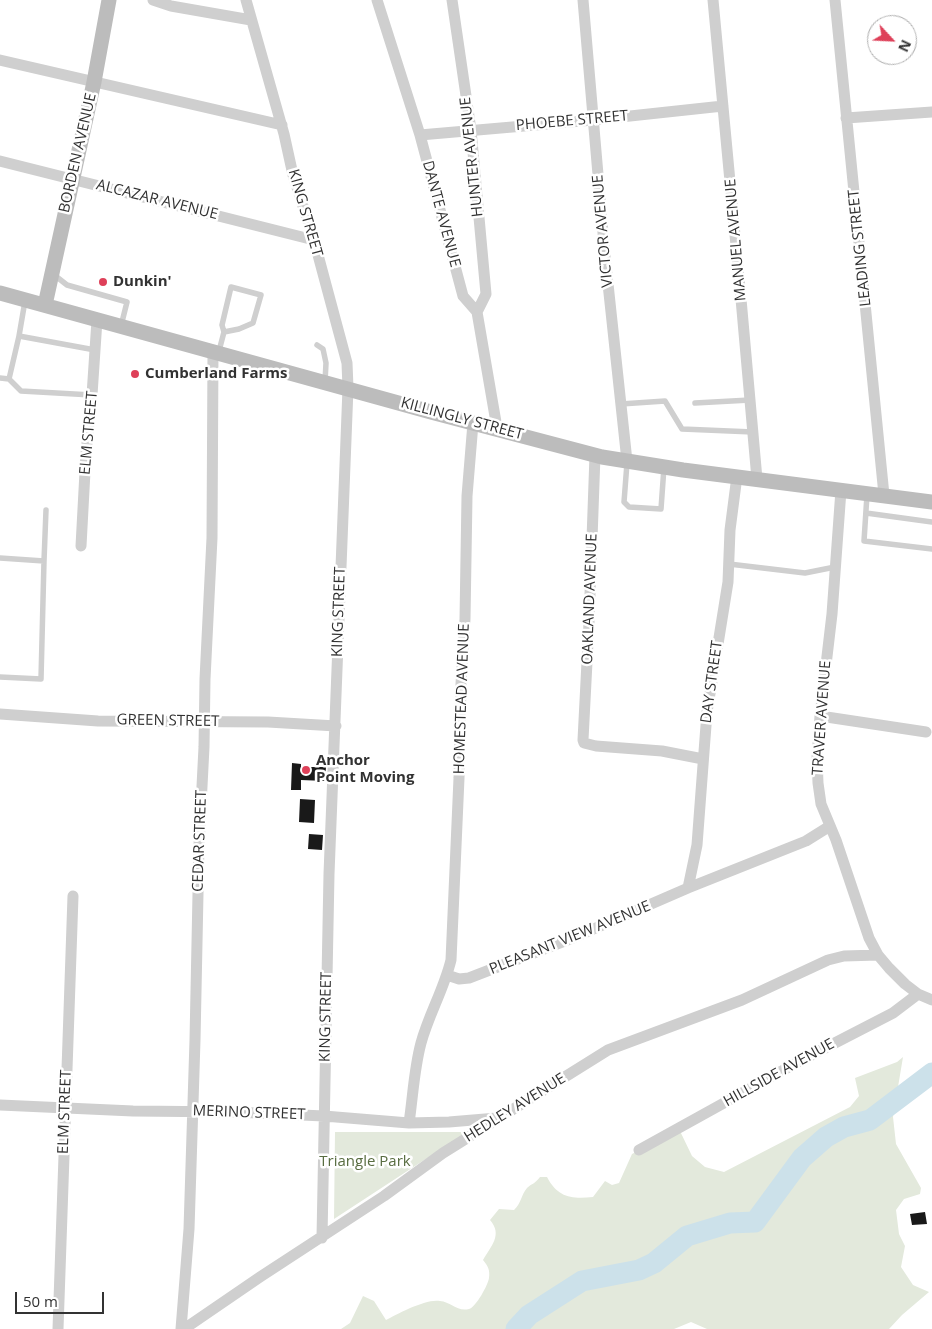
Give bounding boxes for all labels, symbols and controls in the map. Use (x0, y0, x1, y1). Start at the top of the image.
north arrow (867, 15, 917, 65)
text: N (894, 37, 916, 55)
street label: BORDEN AVENUE (55, 91, 101, 215)
street label: HUNTER AVENUE (457, 96, 487, 218)
street label: PHOEBE STREET (515, 107, 629, 135)
street label: DANTE AVENUE (418, 159, 464, 269)
street label: KING STREET (284, 167, 326, 259)
street label: VICTOR AVENUE (589, 174, 617, 288)
street label: ALCAZAR AVENUE (94, 176, 220, 224)
street label: MANUEL AVENUE (722, 178, 750, 302)
street label: LEADING STREET (845, 189, 875, 307)
place label: Dunkin' (113, 273, 172, 291)
marker: Dunkin' (97, 276, 109, 288)
place label: Cumberland Farms (145, 365, 287, 383)
marker: Cumberland Farms (129, 368, 141, 380)
street label: ELM STREET (76, 390, 102, 476)
street label: KILLINGLY STREET (399, 394, 525, 444)
street label: OAKLAND AVENUE (579, 533, 601, 665)
street label: KING STREET (328, 567, 350, 657)
street label: HOMESTEAD AVENUE (450, 623, 474, 775)
street label: DAY STREET (697, 639, 727, 725)
street label: TRAVER AVENUE (809, 660, 835, 776)
street label: GREEN STREET (117, 711, 219, 731)
place label: Anchor Point Moving (316, 752, 414, 787)
marker: Anchor Point Moving (300, 764, 312, 776)
street label: CEDAR STREET (189, 790, 211, 892)
street label: PLEASANT VIEW AVENUE (487, 897, 653, 979)
street label: KING STREET (316, 972, 336, 1062)
street label: HILLSIDE AVENUE (721, 1035, 837, 1111)
street label: ELM STREET (55, 1070, 75, 1154)
street label: HEDLEY AVENUE (461, 1070, 569, 1146)
street label: MERINO STREET (192, 1102, 306, 1124)
park label: Triangle Park (319, 1153, 411, 1171)
scale bar (18, 1282, 106, 1314)
text: 50 m (23, 1291, 58, 1311)

